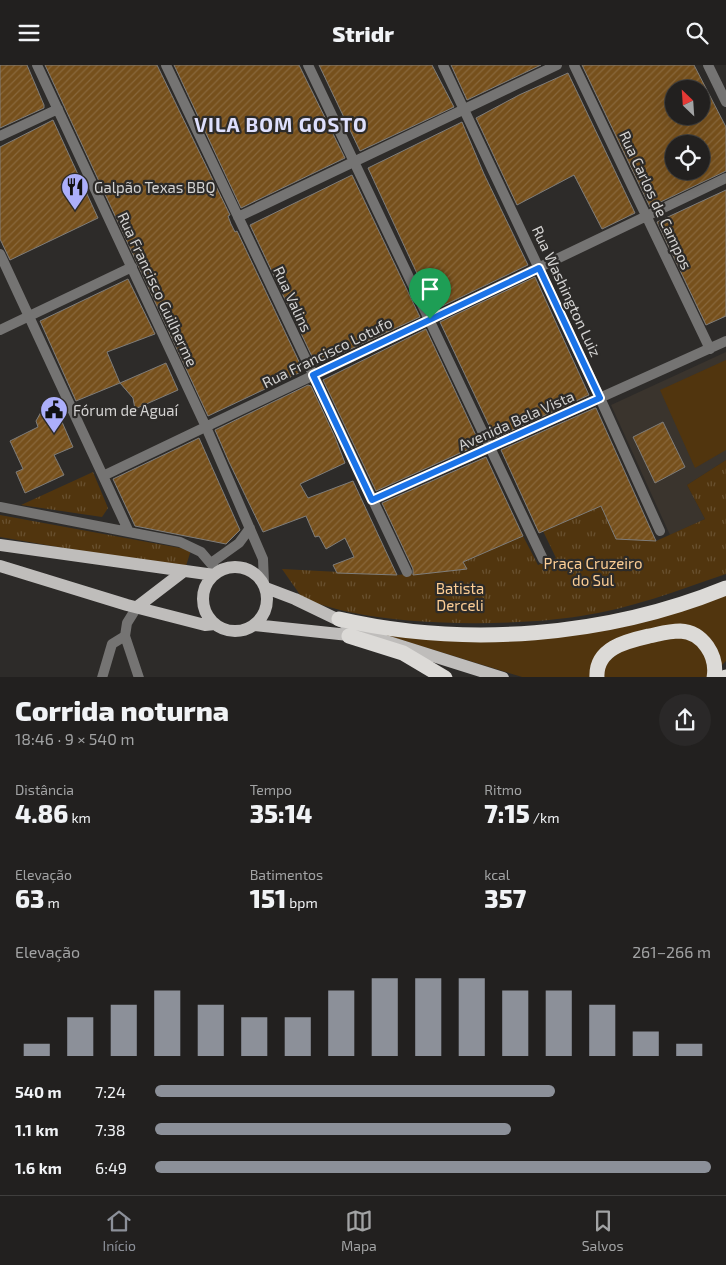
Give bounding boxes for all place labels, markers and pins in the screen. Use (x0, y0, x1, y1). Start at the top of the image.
restaurant icon: Galpão Texas BBQ (60, 172, 90, 211)
place label: Galpão Texas BBQ (94, 178, 215, 197)
pin (409, 268, 451, 319)
public building icon: Fórum de Aguaí (39, 395, 69, 434)
place label: Fórum de Aguaí (73, 401, 180, 419)

